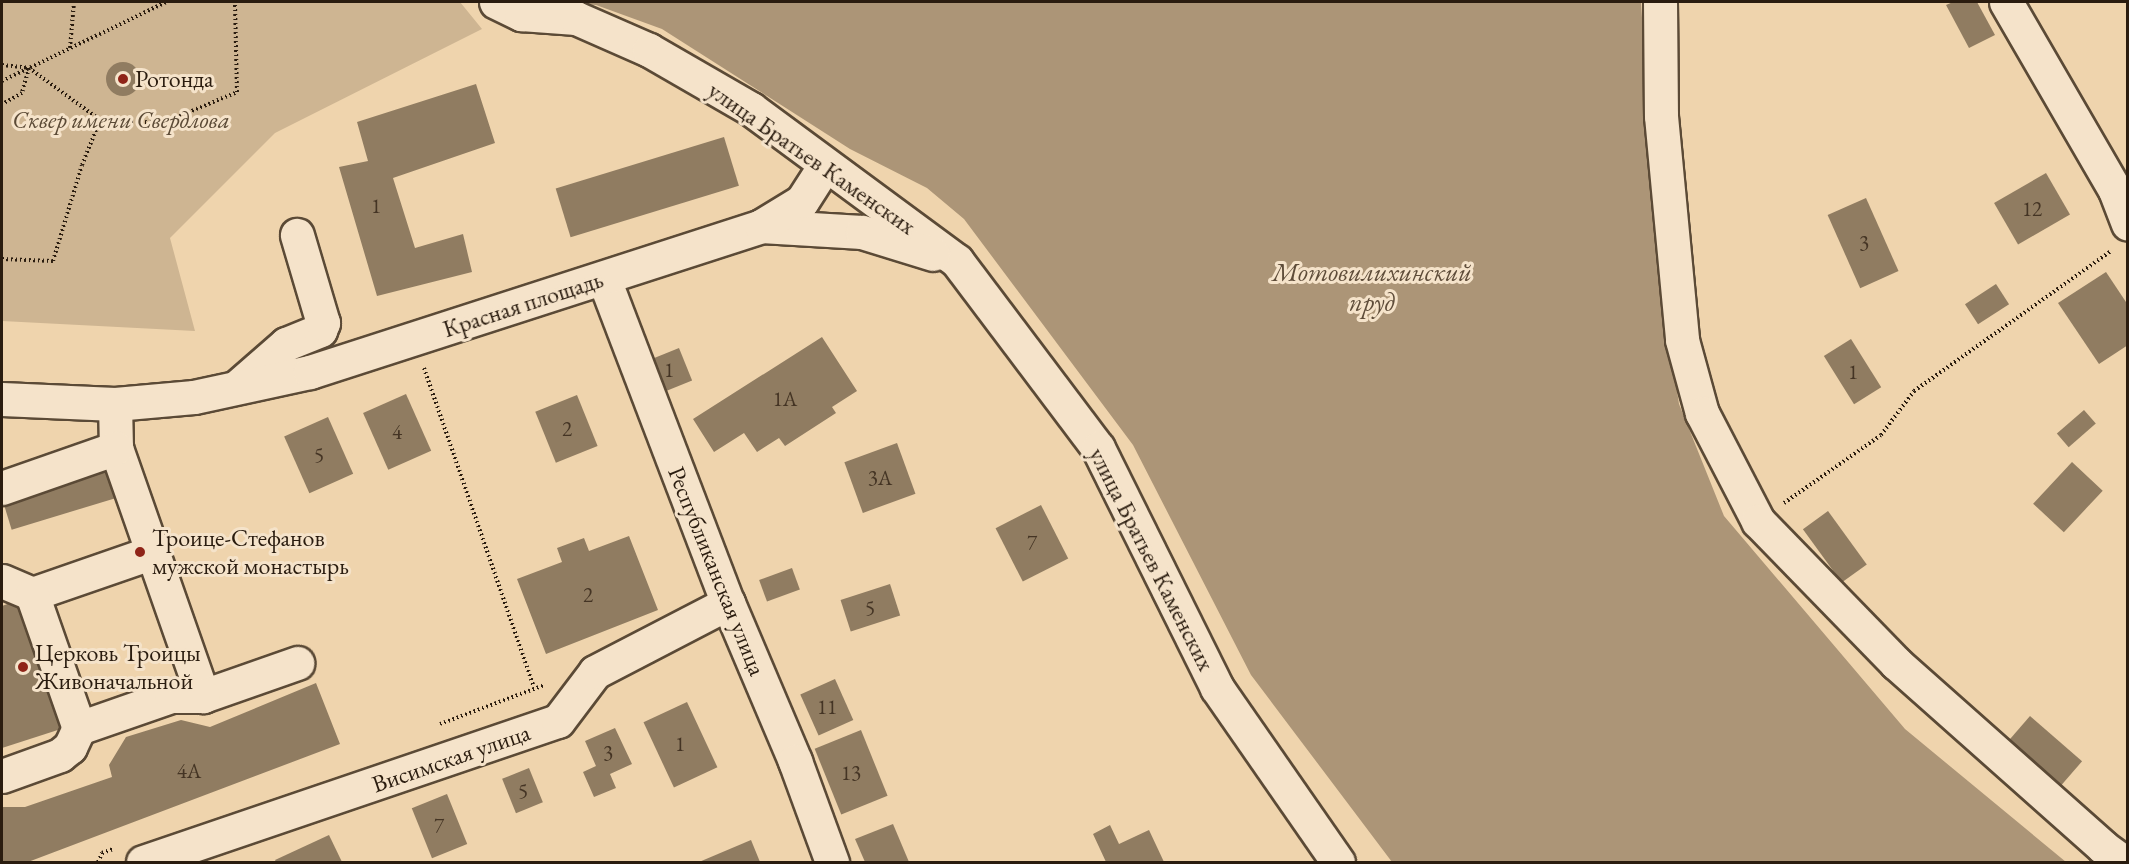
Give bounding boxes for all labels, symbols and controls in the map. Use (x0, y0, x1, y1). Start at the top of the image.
place label: Ротонда (135, 65, 214, 93)
marker: Ротонда (116, 72, 130, 86)
street label: улица Братьев Каменских (703, 76, 921, 240)
park label: Сквер имени Свердлова (12, 106, 230, 134)
house number: 1 (371, 193, 381, 219)
house number: 12 (2022, 196, 2042, 222)
house number: 3 (1859, 230, 1869, 256)
water label: Мотовилихинский пруд (1272, 257, 1472, 318)
street label: Красная площадь (439, 265, 607, 343)
house number: 1 (664, 357, 674, 383)
house number: 1 (1848, 359, 1858, 385)
house number: 1А (773, 386, 797, 412)
house number: 2 (562, 416, 572, 442)
house number: 4 (392, 419, 402, 445)
house number: 5 (314, 442, 324, 468)
street label: улица Братьев Каменских (1083, 443, 1221, 675)
street label: Республиканская улица (662, 462, 772, 680)
house number: 3А (868, 465, 892, 491)
place label: Троице-Стефанов мужской монастырь (152, 524, 349, 580)
house number: 7 (1027, 530, 1037, 556)
marker: Троице-Стефанов мужской монастырь (133, 545, 147, 559)
house number: 2 (583, 582, 593, 608)
house number: 5 (865, 595, 875, 621)
place label: Церковь Троицы Живоначальной (35, 639, 201, 695)
marker: Церковь Троицы Живоначальной (16, 660, 30, 674)
house number: 11 (817, 694, 837, 720)
street label: Висимская улица (368, 717, 534, 799)
house number: 1 (675, 731, 685, 757)
house number: 3 (603, 740, 613, 766)
house number: 4А (177, 758, 201, 784)
house number: 13 (841, 760, 861, 786)
house number: 5 (518, 778, 528, 804)
house number: 7 (434, 813, 444, 839)

